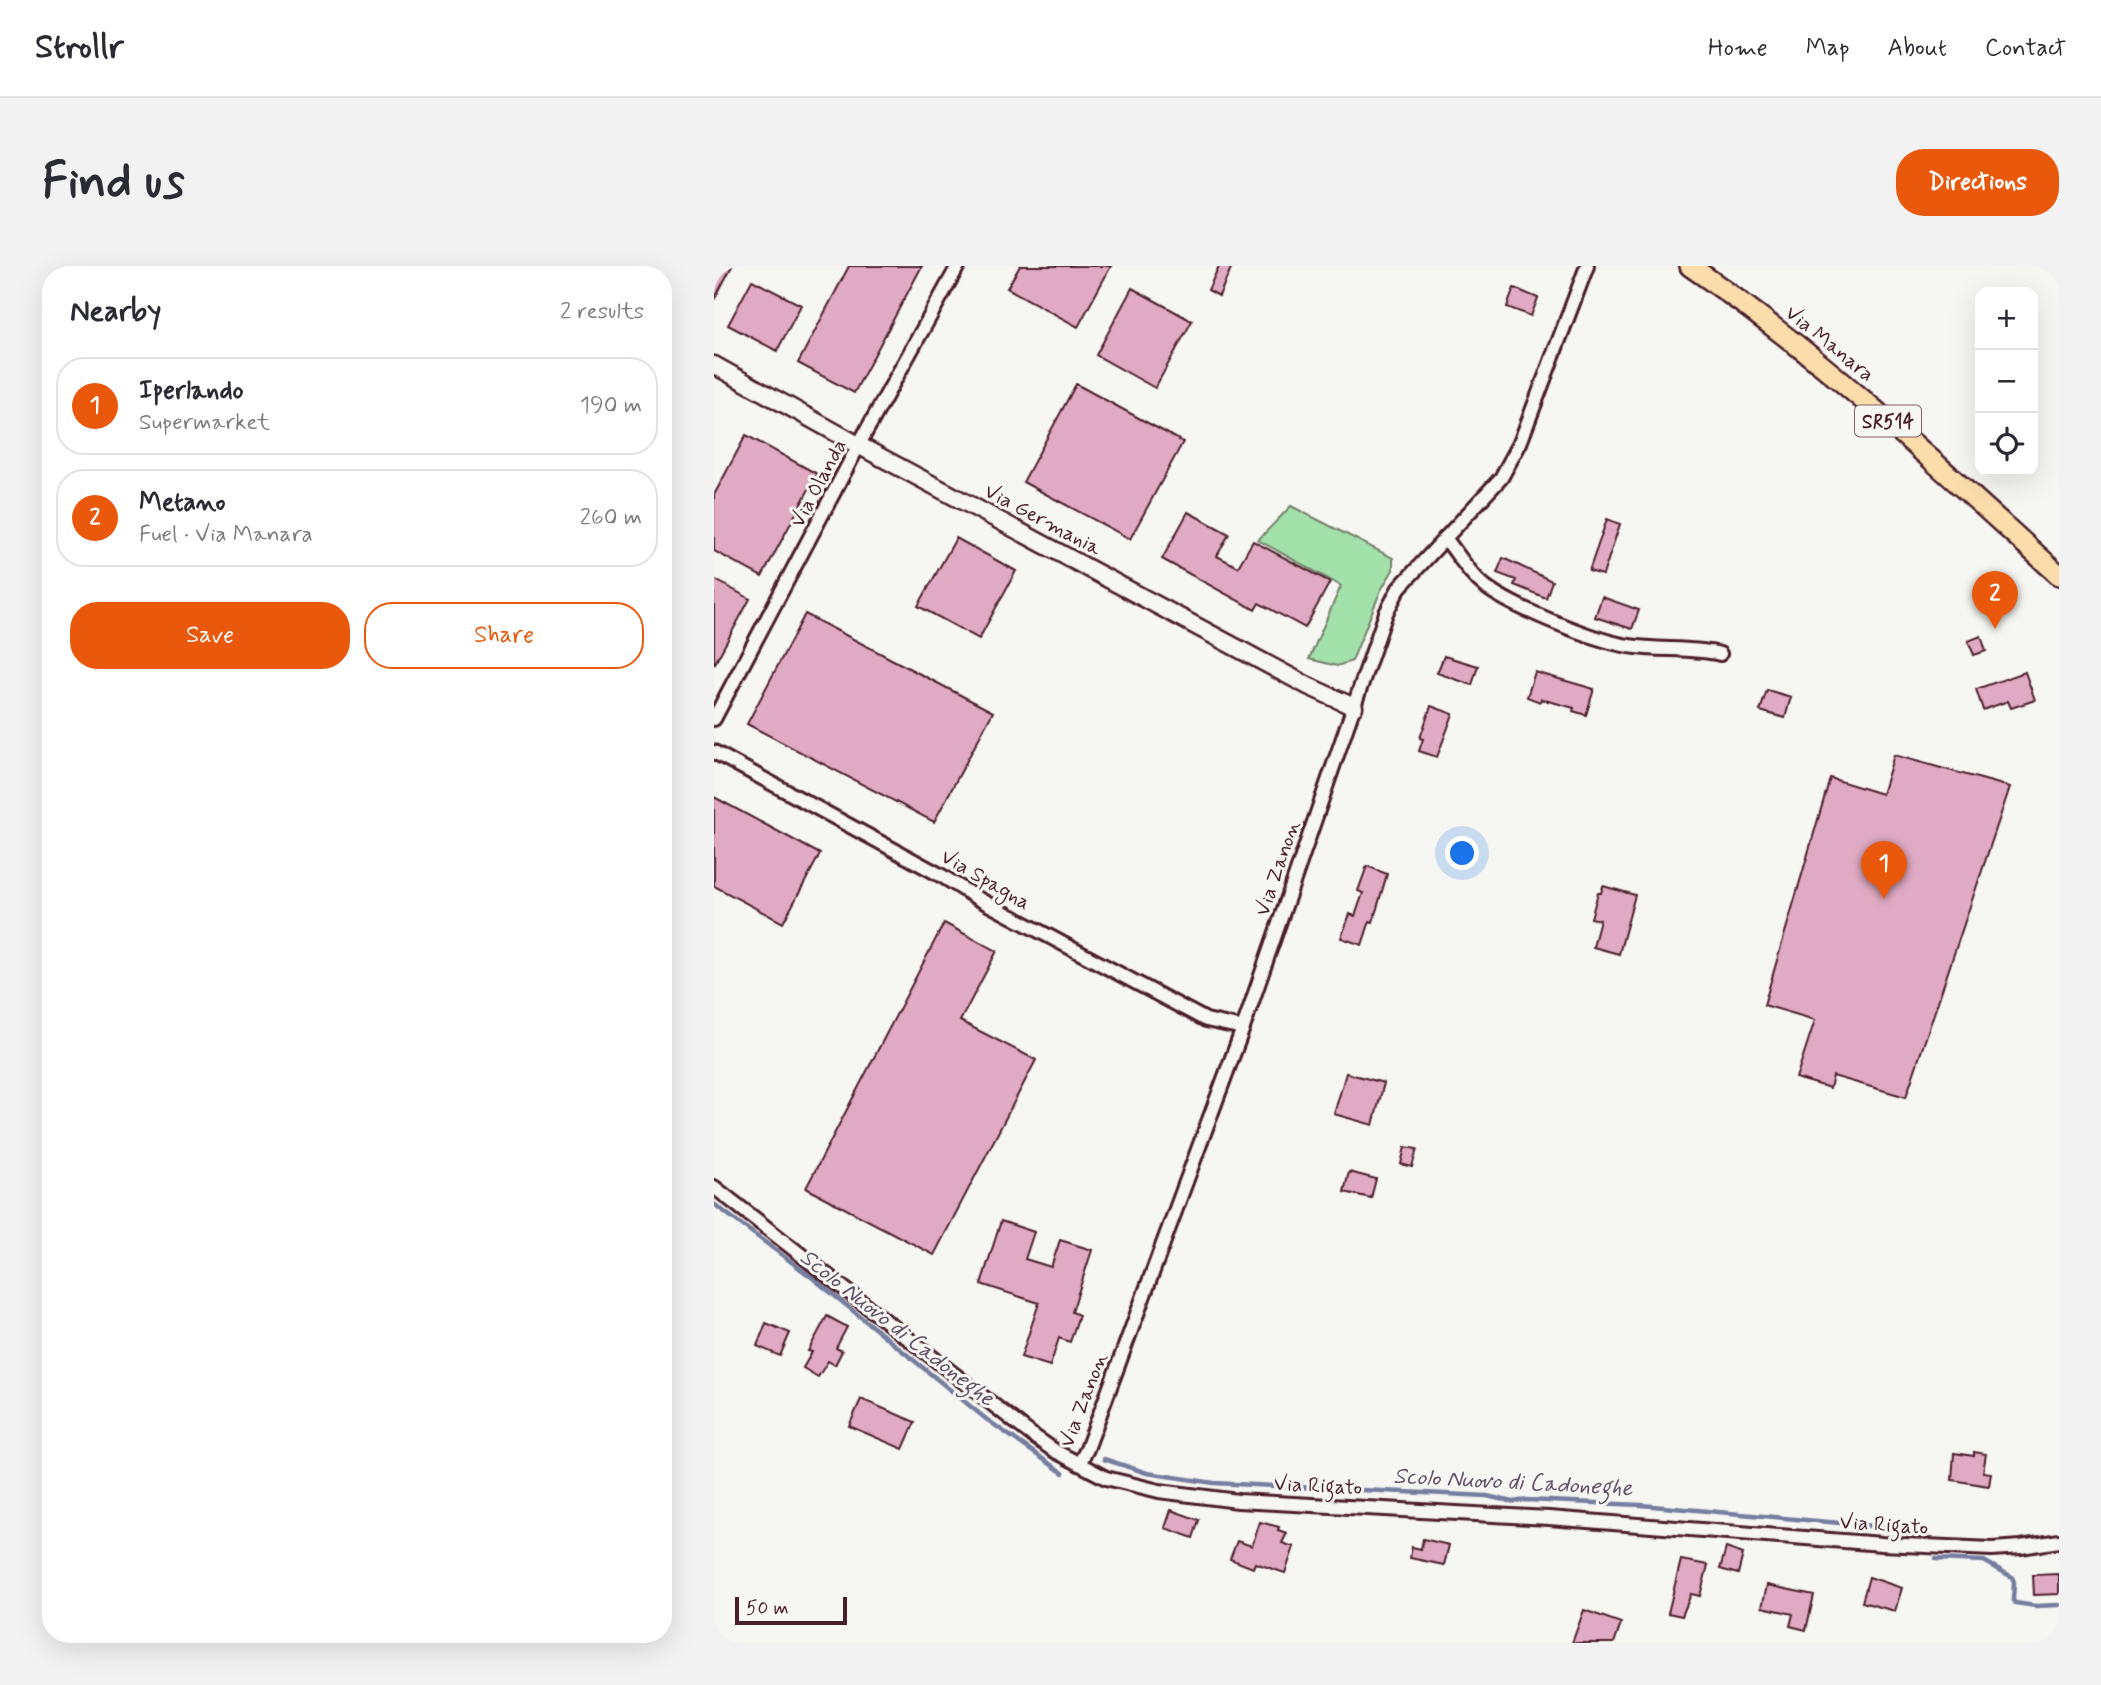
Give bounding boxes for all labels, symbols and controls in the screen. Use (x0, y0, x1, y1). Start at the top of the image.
text: Strollr (35, 26, 124, 70)
text: Home (1708, 33, 1768, 64)
text: Map (1806, 33, 1850, 64)
text: About (1888, 33, 1947, 64)
text: Contact (1985, 33, 2066, 64)
button: Directions (1896, 149, 2059, 216)
text: Find us (42, 150, 185, 215)
map controls (1975, 287, 2038, 476)
button: + (1975, 287, 2038, 350)
text: Nearby (70, 292, 161, 331)
text: 2 results (560, 297, 644, 327)
street label: Via Manara (1779, 299, 1880, 388)
button: − (1975, 350, 2038, 413)
text: Iperlando (139, 374, 244, 408)
text: 1 (90, 391, 100, 421)
text: 190 m (580, 391, 642, 421)
road number: SR514 (1855, 406, 1921, 436)
text: Supermarket (139, 408, 270, 438)
button: locate (1975, 413, 2038, 476)
street label: Via Olanda (784, 434, 854, 533)
street label: Via Germania (979, 477, 1106, 563)
text: Metano (139, 486, 225, 520)
text: 2 (89, 503, 101, 533)
text: 260 m (580, 503, 642, 533)
text: Fuel · Via Manara (139, 520, 313, 550)
pin: 2 (1972, 571, 2018, 629)
button: Save (70, 602, 350, 669)
button: Share (364, 602, 644, 669)
street label: Via Zanon (1249, 816, 1308, 920)
your location (1445, 836, 1479, 870)
pin: 1 (1861, 841, 1907, 899)
street label: Via Spagna (935, 843, 1035, 918)
water label: Scolo Nuovo di Cadoneghe (792, 1243, 1000, 1416)
street label: Via Zanon (1053, 1349, 1115, 1452)
water label: Scolo Nuovo di Cadoneghe (1392, 1462, 1633, 1506)
street label: Via Rigato (1273, 1470, 1363, 1504)
street label: Via Rigato (1839, 1508, 1929, 1544)
scale bar (735, 1594, 847, 1626)
text: 50 m (746, 1596, 789, 1621)

